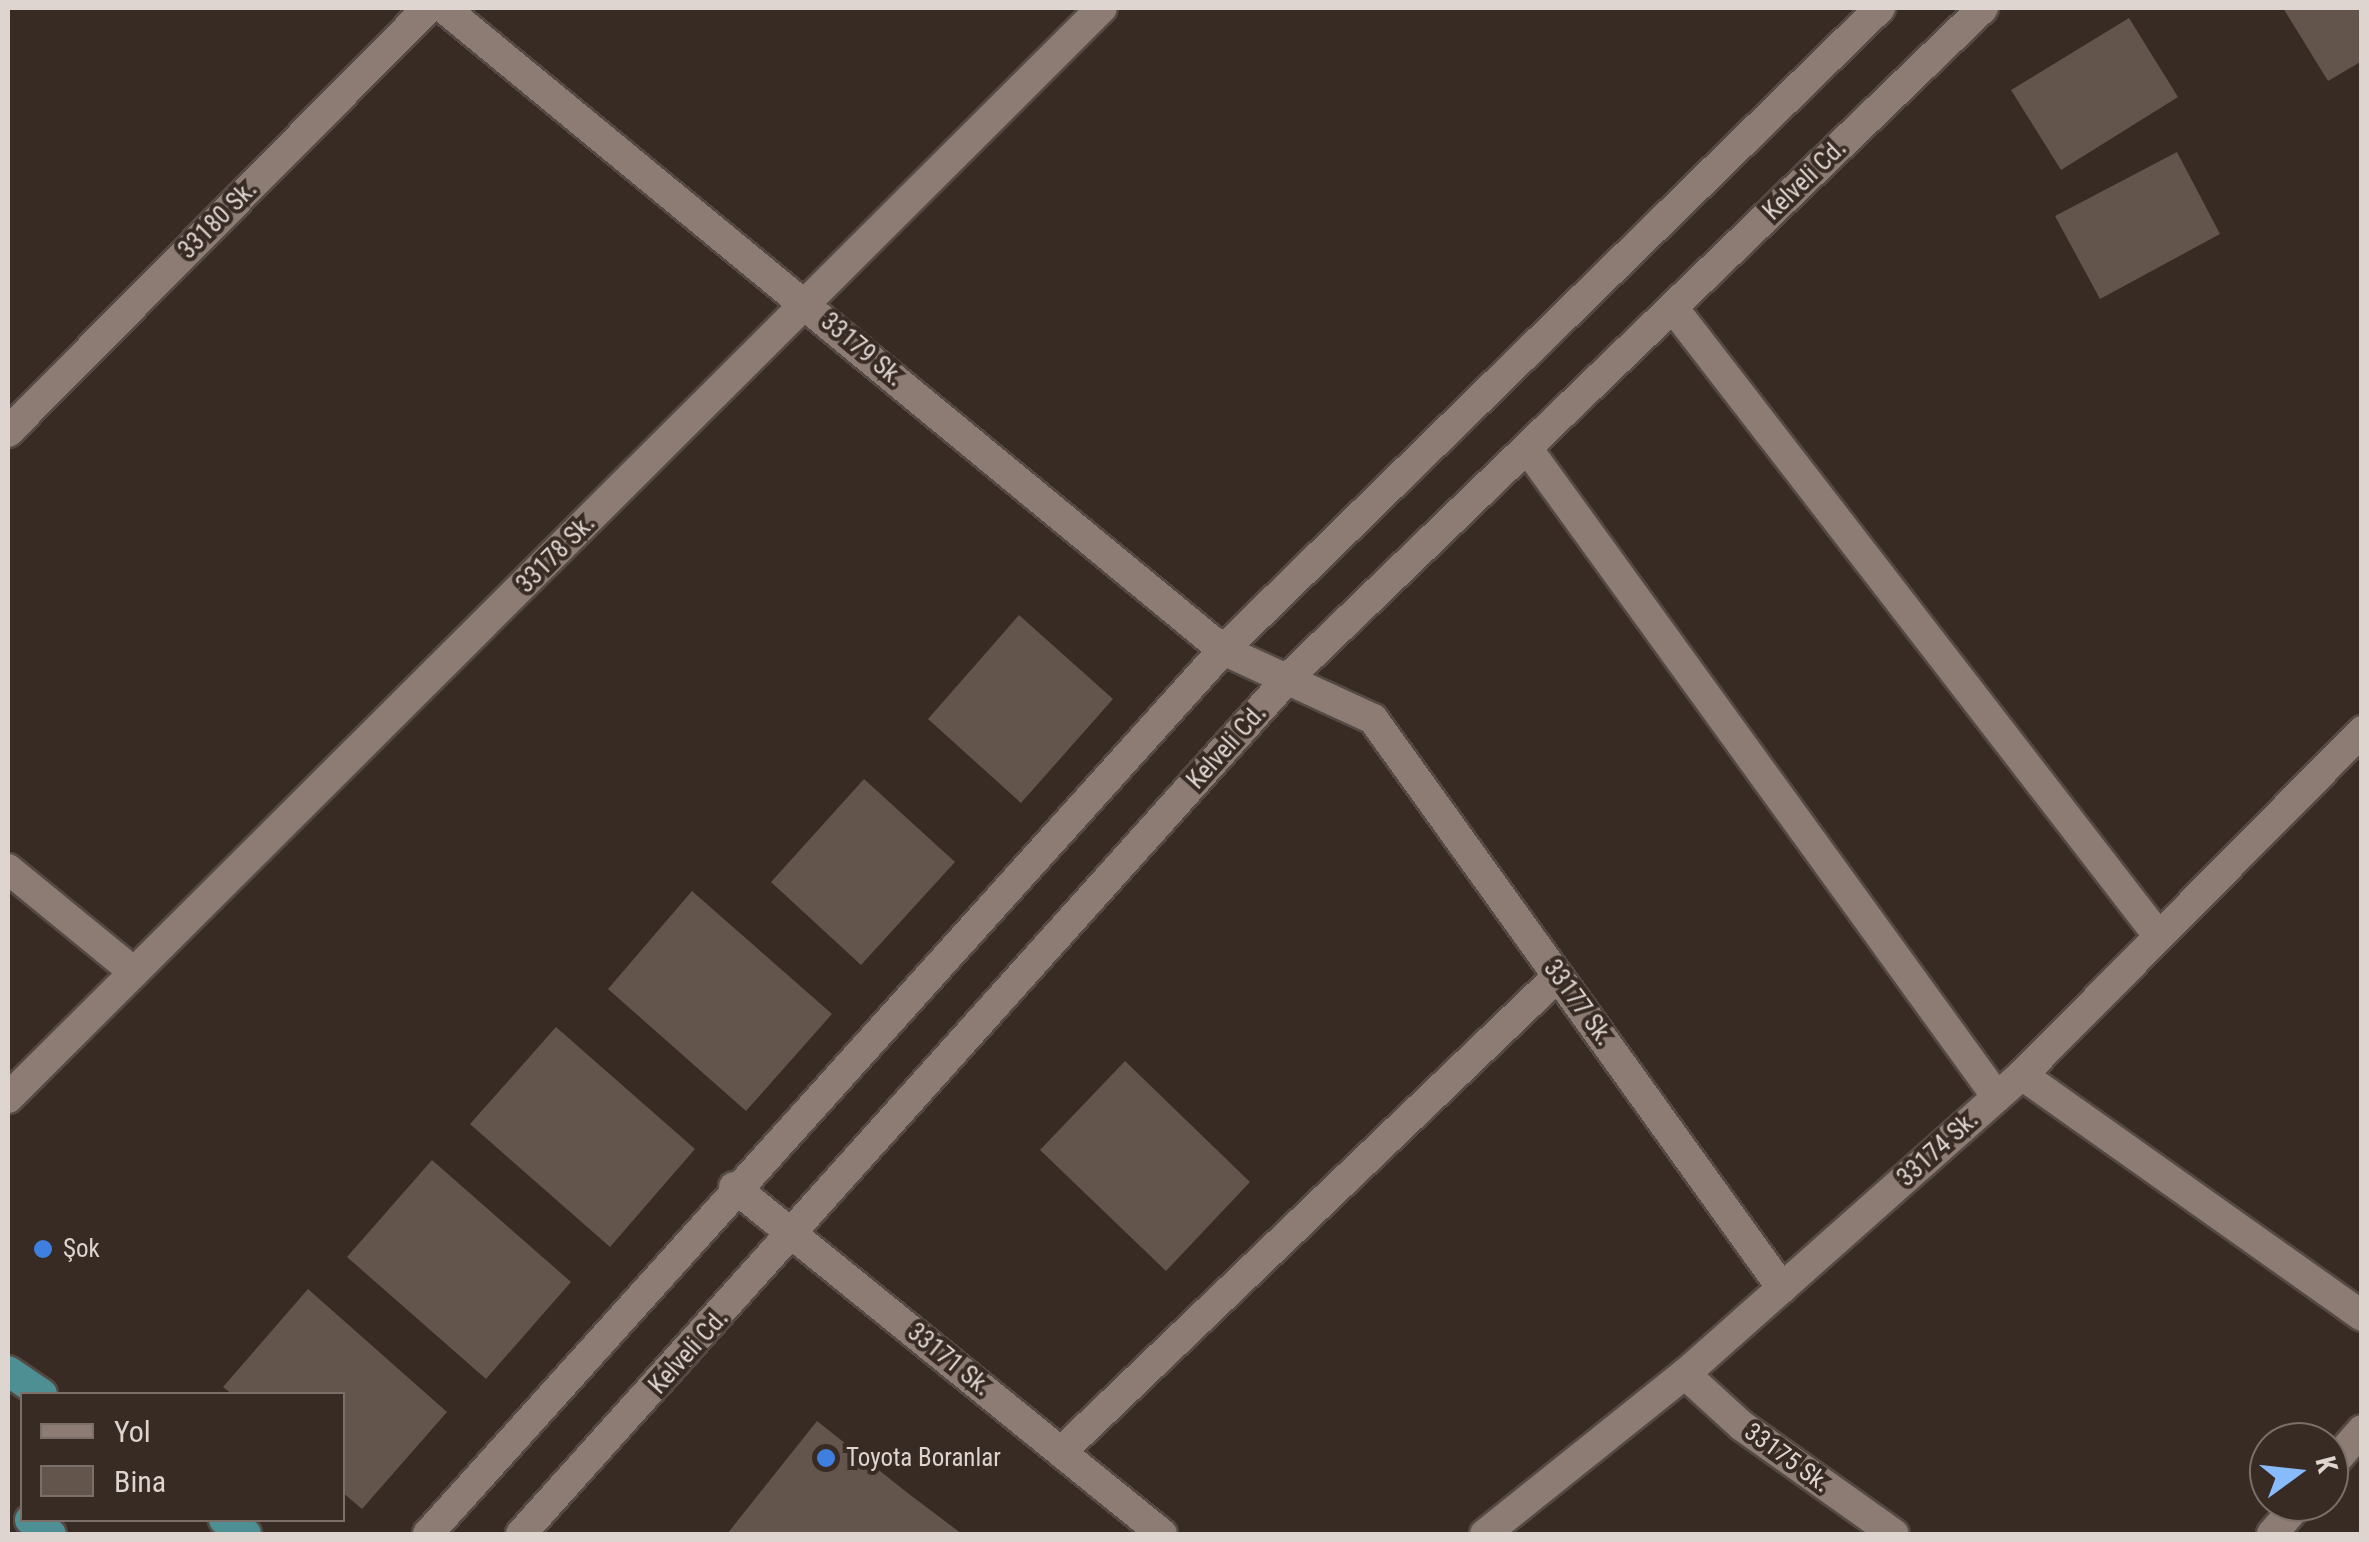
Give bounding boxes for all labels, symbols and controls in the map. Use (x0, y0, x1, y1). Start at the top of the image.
street label: Kelveli Cd. (1757, 133, 1853, 227)
street label: 33180 Sk. (173, 175, 263, 265)
street label: 33179 Sk. (815, 307, 909, 393)
street label: 33178 Sk. (511, 509, 601, 599)
street label: Kelveli Cd. (1181, 699, 1273, 795)
street label: 33177 Sk. (1537, 954, 1619, 1052)
street label: 33174 Sk. (1891, 1105, 1985, 1193)
place label: Şok (63, 1234, 100, 1264)
marker: Şok (32, 1238, 54, 1260)
street label: Kelveli Cd. (643, 1304, 735, 1400)
street label: 33171 Sk. (901, 1317, 997, 1403)
legend (20, 1392, 345, 1522)
text: Yol (114, 1414, 151, 1449)
street label: 33175 Sk. (1738, 1417, 1836, 1499)
north arrow (2249, 1422, 2349, 1522)
place label: Toyota Boranlar (846, 1443, 1001, 1473)
marker: Toyota Boranlar (815, 1447, 837, 1469)
text: K (2309, 1453, 2344, 1476)
text: Bina (114, 1464, 166, 1499)

